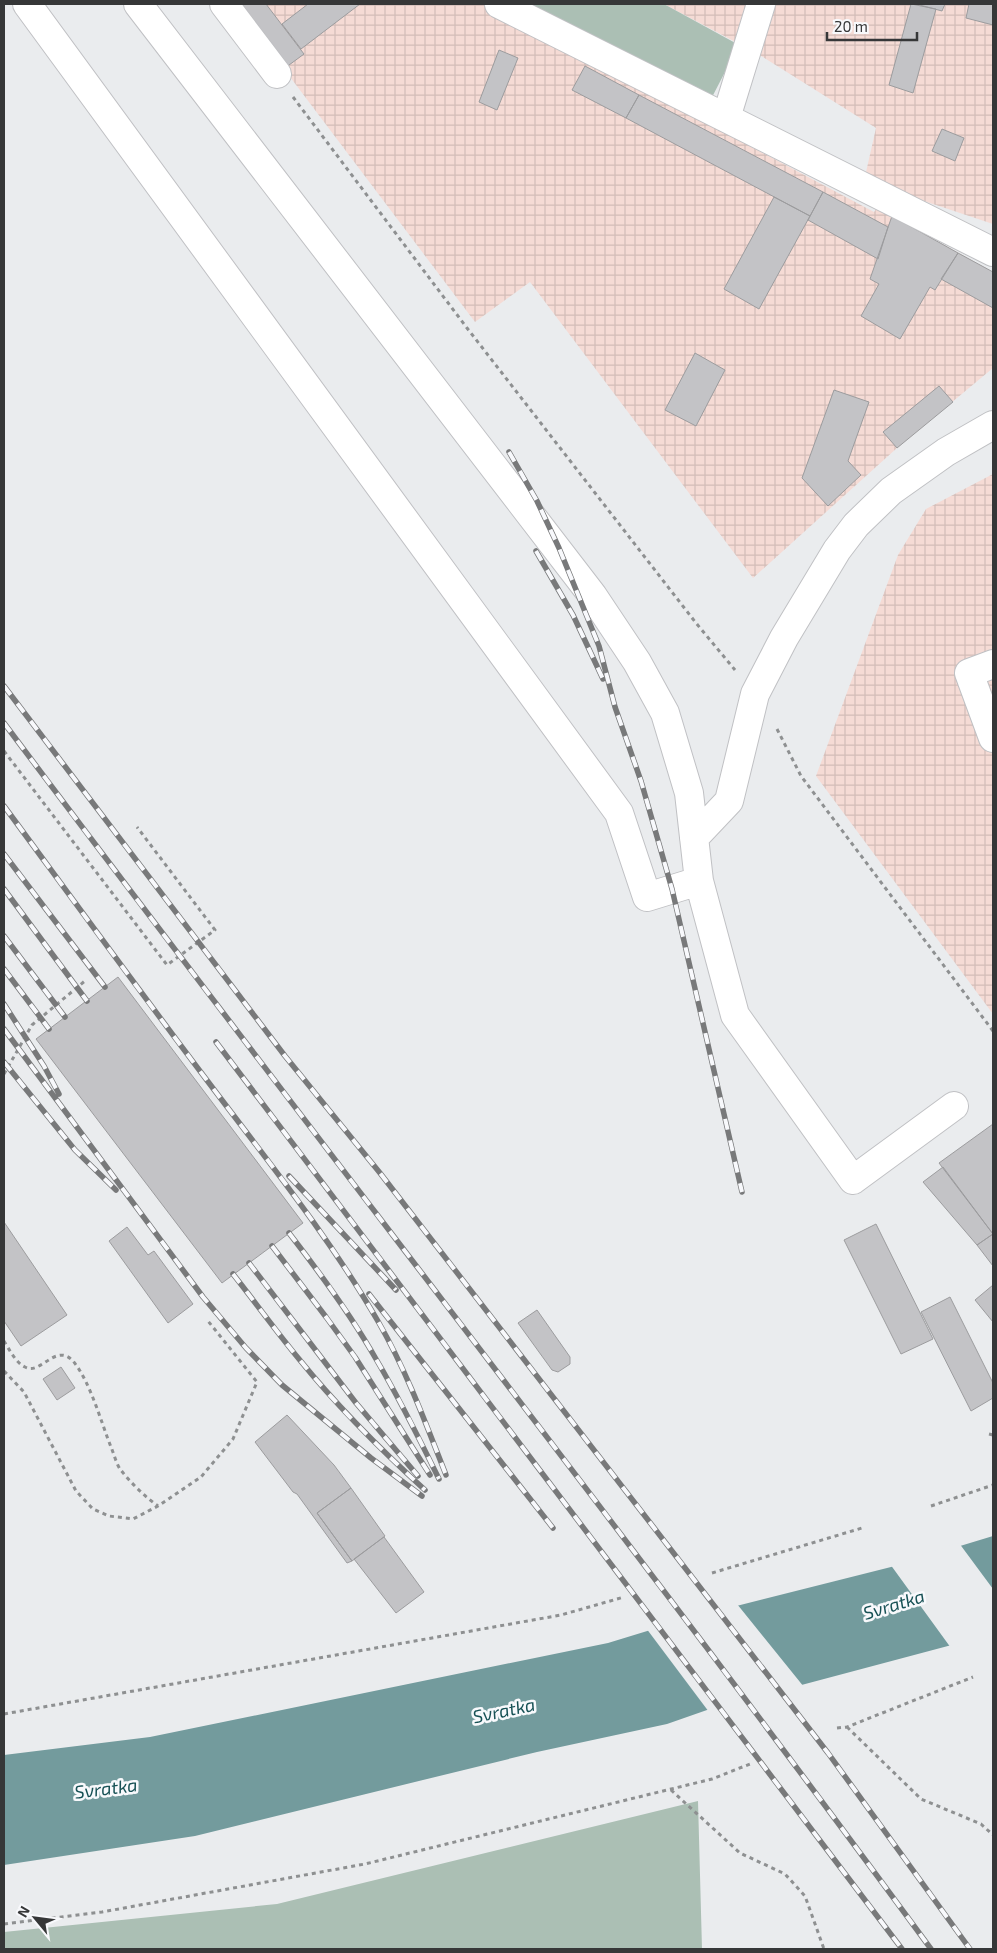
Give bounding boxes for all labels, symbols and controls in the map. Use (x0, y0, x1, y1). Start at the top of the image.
scale bar (827, 10, 917, 42)
text: 20 m (834, 17, 868, 35)
water label: Svratka (860, 1584, 927, 1624)
water label: Svratka (471, 1693, 537, 1727)
water label: Svratka (73, 1773, 139, 1803)
north arrow (10, 1893, 60, 1943)
text: N (13, 1903, 33, 1920)

